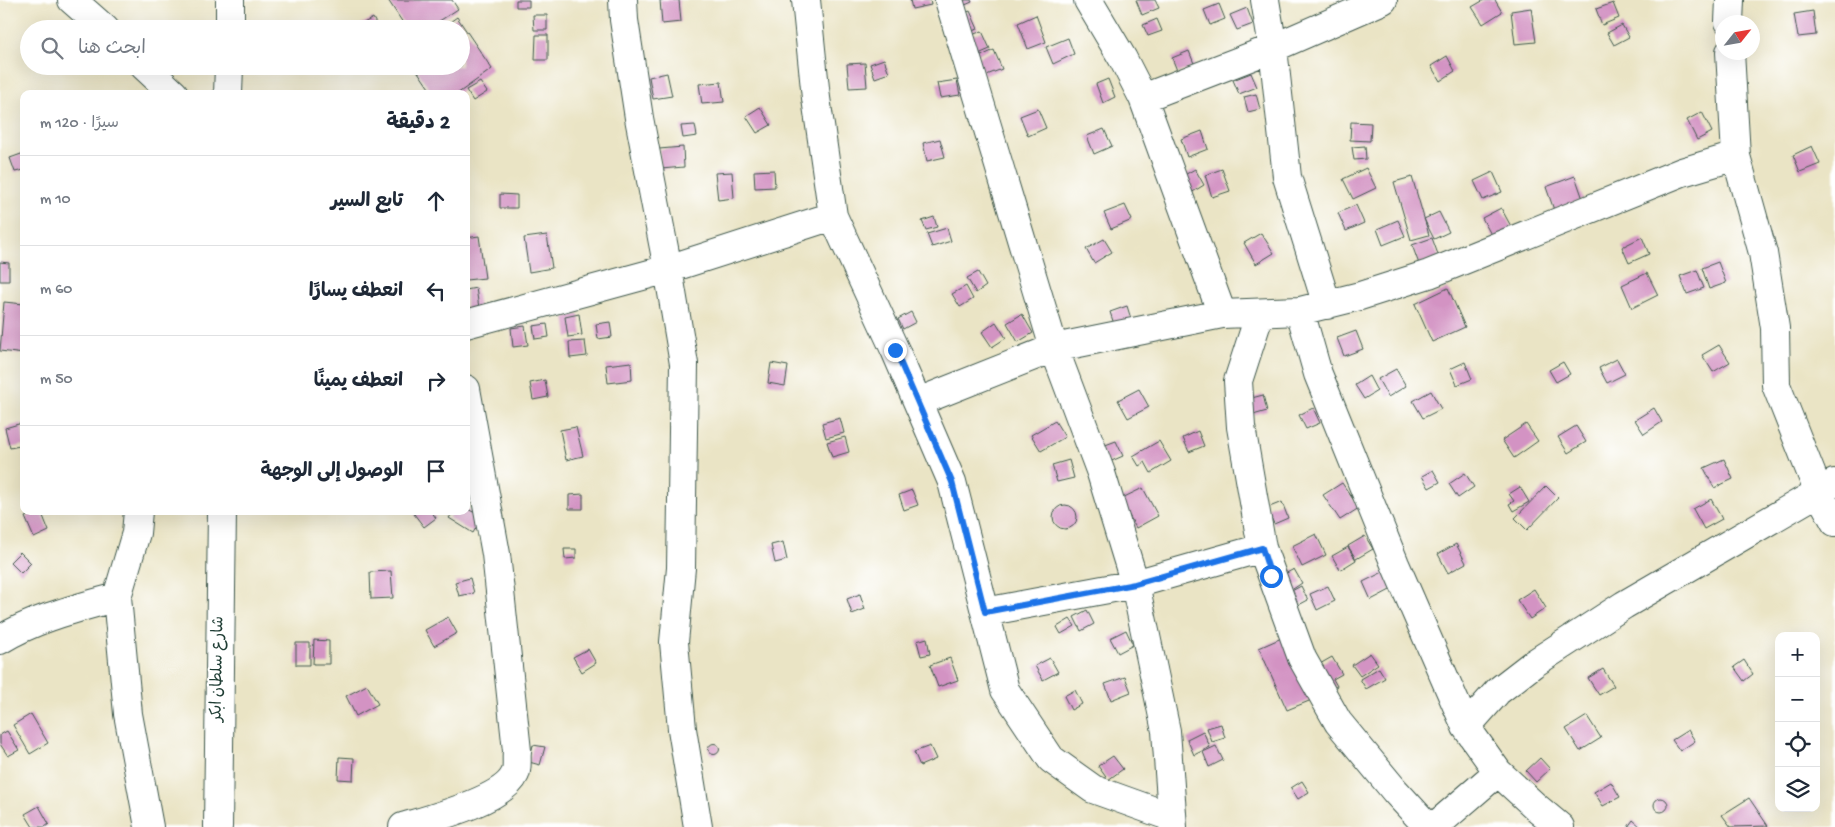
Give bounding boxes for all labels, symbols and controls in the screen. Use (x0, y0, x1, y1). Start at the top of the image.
north arrow (1715, 15, 1760, 60)
search box (20, 20, 470, 75)
icon: search (38, 34, 66, 62)
text: ابحث هنا (78, 38, 146, 61)
text: 2 دقيقة (386, 112, 450, 137)
text: سيرًا · 120 m (40, 115, 119, 134)
icon: ahead (422, 187, 450, 215)
text: 10 m (40, 191, 71, 210)
text: تابع السير (331, 191, 403, 214)
icon: left (422, 277, 450, 305)
text: 60 m (40, 281, 72, 300)
text: انعطف يسارًا (309, 281, 403, 304)
route end (884, 339, 907, 362)
icon: right (422, 367, 450, 395)
text: 50 m (40, 371, 73, 390)
text: انعطف يمينًا (314, 371, 403, 394)
icon: arrive (422, 457, 450, 485)
text: الوصول إلى الوجهة (260, 461, 403, 484)
route start (1260, 565, 1283, 588)
street label: شارع سلطان ابكر (209, 616, 229, 724)
map controls (1775, 632, 1820, 812)
button: + (1775, 632, 1820, 677)
button: − (1775, 677, 1820, 722)
button: locate (1775, 722, 1820, 767)
button: layers (1775, 767, 1820, 812)

